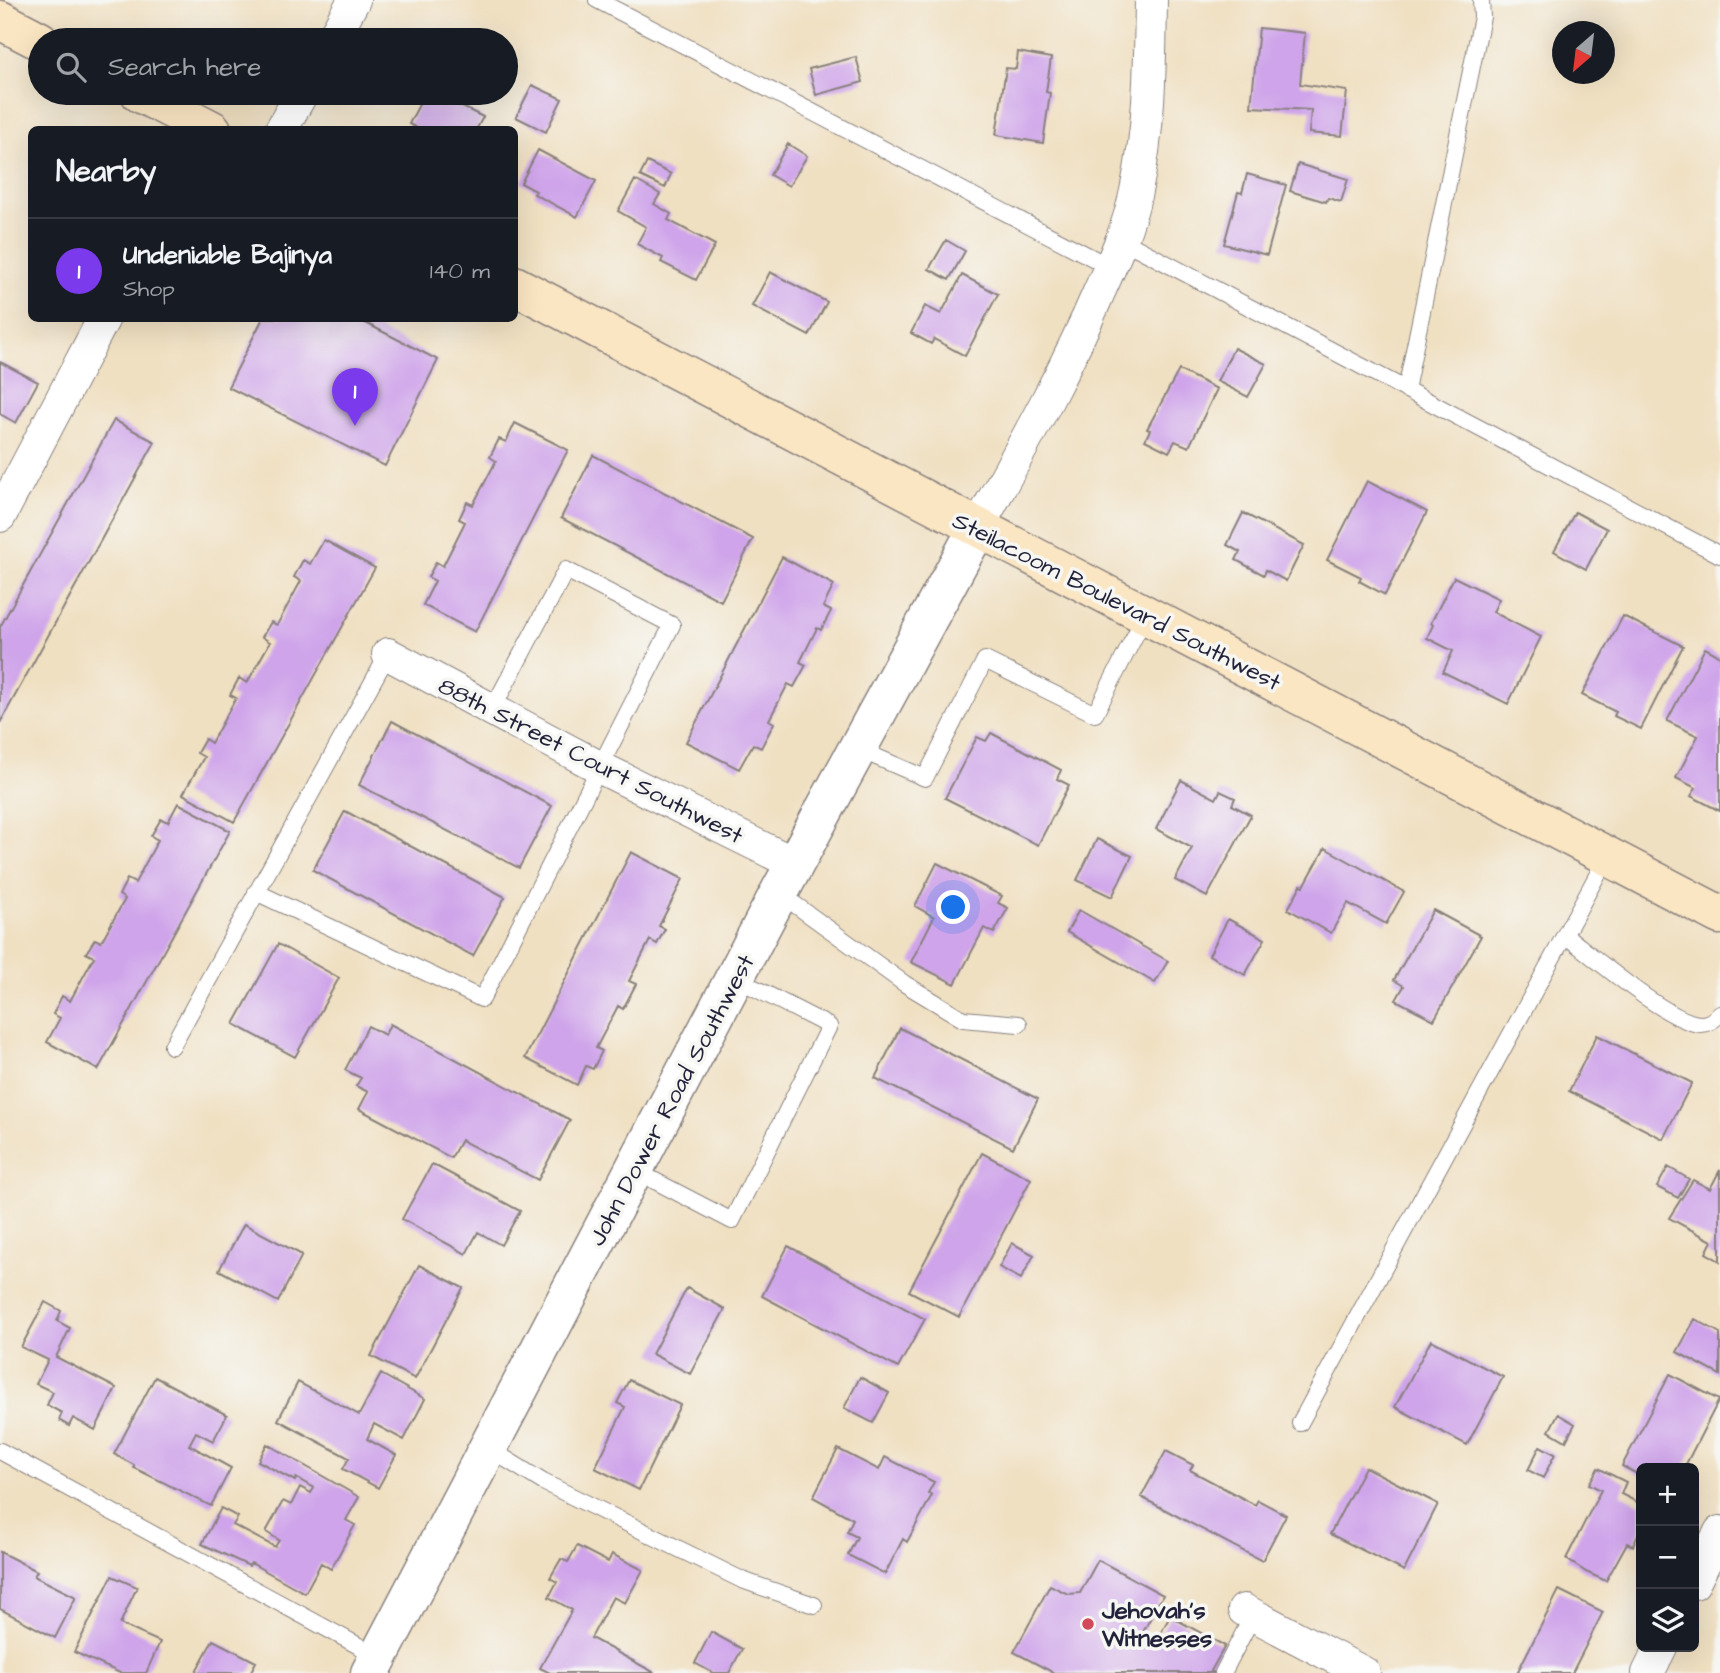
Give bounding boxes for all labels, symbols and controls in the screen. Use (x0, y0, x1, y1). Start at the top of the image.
north arrow (1552, 21, 1615, 84)
search box (28, 28, 518, 105)
icon: search (52, 48, 90, 86)
text: Search here (108, 49, 261, 85)
text: Nearby (56, 151, 156, 193)
text: Undeniable Bajinya (123, 237, 332, 273)
text: 1 (78, 255, 80, 287)
text: 140 m (430, 255, 490, 287)
text: Shop (123, 273, 175, 305)
pin: 1 (332, 368, 378, 426)
street label: Steilacoom Boulevard Southwest (947, 504, 1287, 700)
street label: 88th Street Court Southwest (432, 669, 749, 853)
your location (936, 890, 970, 924)
street label: John Dower Road Southwest (580, 948, 763, 1252)
map controls (1636, 1463, 1699, 1652)
button: + (1636, 1463, 1699, 1526)
button: − (1636, 1526, 1699, 1589)
button: layers (1636, 1589, 1699, 1652)
place label: Jehovah's Witnesses (1101, 1594, 1212, 1656)
marker: Jehovah's Witnesses (1080, 1616, 1096, 1632)

